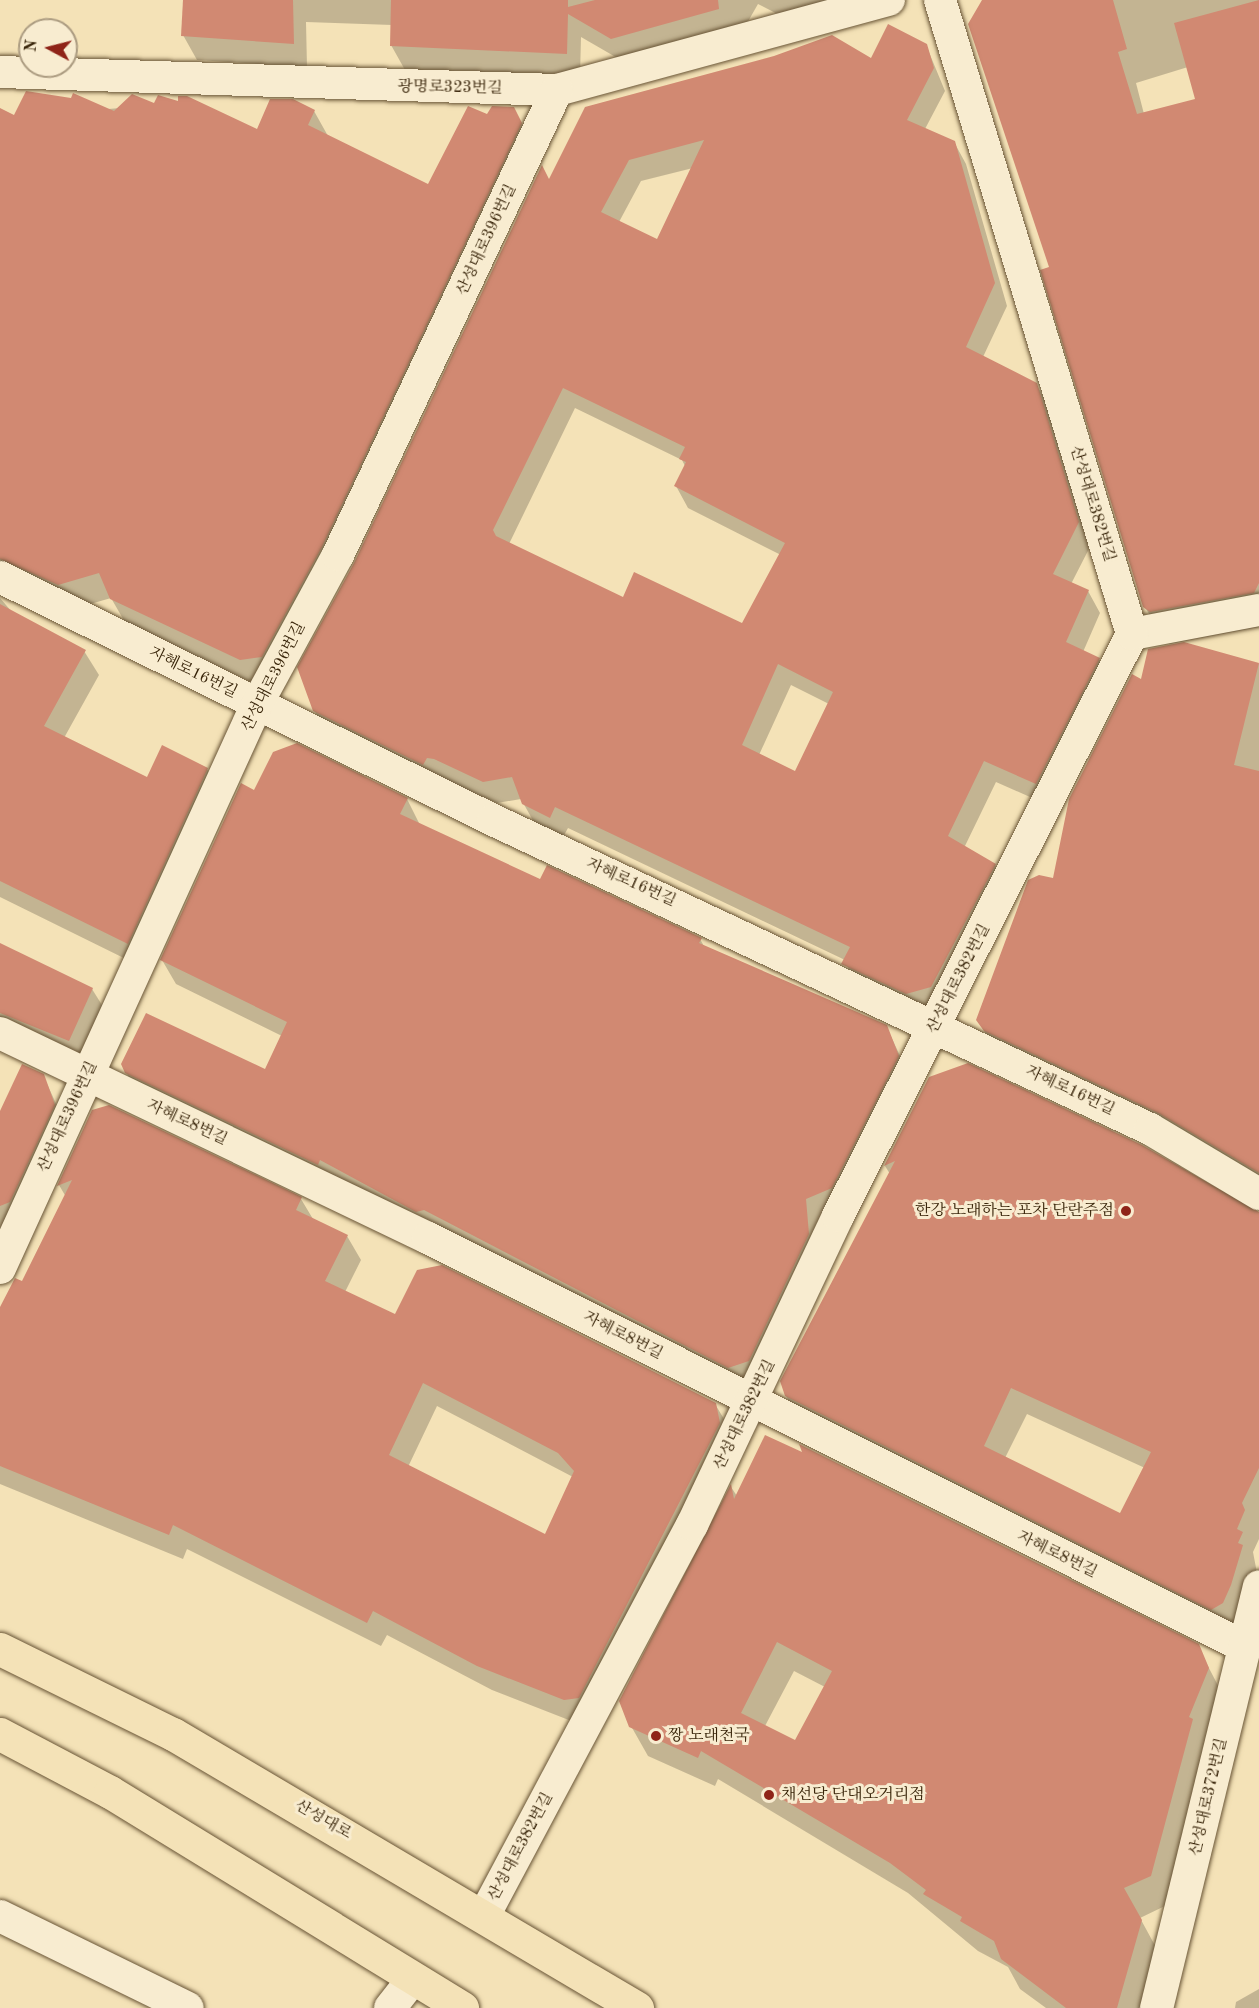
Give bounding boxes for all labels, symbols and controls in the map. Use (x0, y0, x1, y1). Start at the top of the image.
north arrow (18, 18, 78, 78)
text: N (23, 39, 41, 53)
street label: 광명로323번길 (397, 77, 503, 99)
street label: 산성대로396번길 (453, 181, 521, 299)
street label: 산성대로382번길 (1065, 444, 1119, 564)
street label: 산성대로396번길 (238, 619, 310, 735)
street label: 자혜로16번길 (146, 643, 240, 703)
street label: 자혜로16번길 (583, 855, 679, 911)
street label: 산성대로382번길 (923, 921, 995, 1037)
street label: 산성대로396번길 (34, 1058, 102, 1176)
street label: 자혜로16번길 (1023, 1062, 1117, 1120)
street label: 자혜로8번길 (144, 1096, 230, 1150)
place label: 한강 노래하는 포차 단란주점 (915, 1201, 1114, 1221)
marker: 한강 노래하는 포차 단란주점 (1119, 1204, 1133, 1218)
street label: 자혜로8번길 (580, 1308, 666, 1364)
street label: 산성대로382번길 (710, 1357, 780, 1473)
street label: 자혜로8번길 (1014, 1527, 1100, 1583)
place label: 짱 노래천국 (668, 1726, 750, 1746)
marker: 짱 노래천국 (649, 1729, 663, 1743)
street label: 산성대로372번길 (1186, 1736, 1232, 1858)
place label: 채선당 단대오거리점 (781, 1785, 925, 1805)
marker: 채선당 단대오거리점 (762, 1788, 776, 1802)
street label: 산성대로382번길 (484, 1789, 558, 1905)
street label: 산성대로 (291, 1796, 355, 1844)

